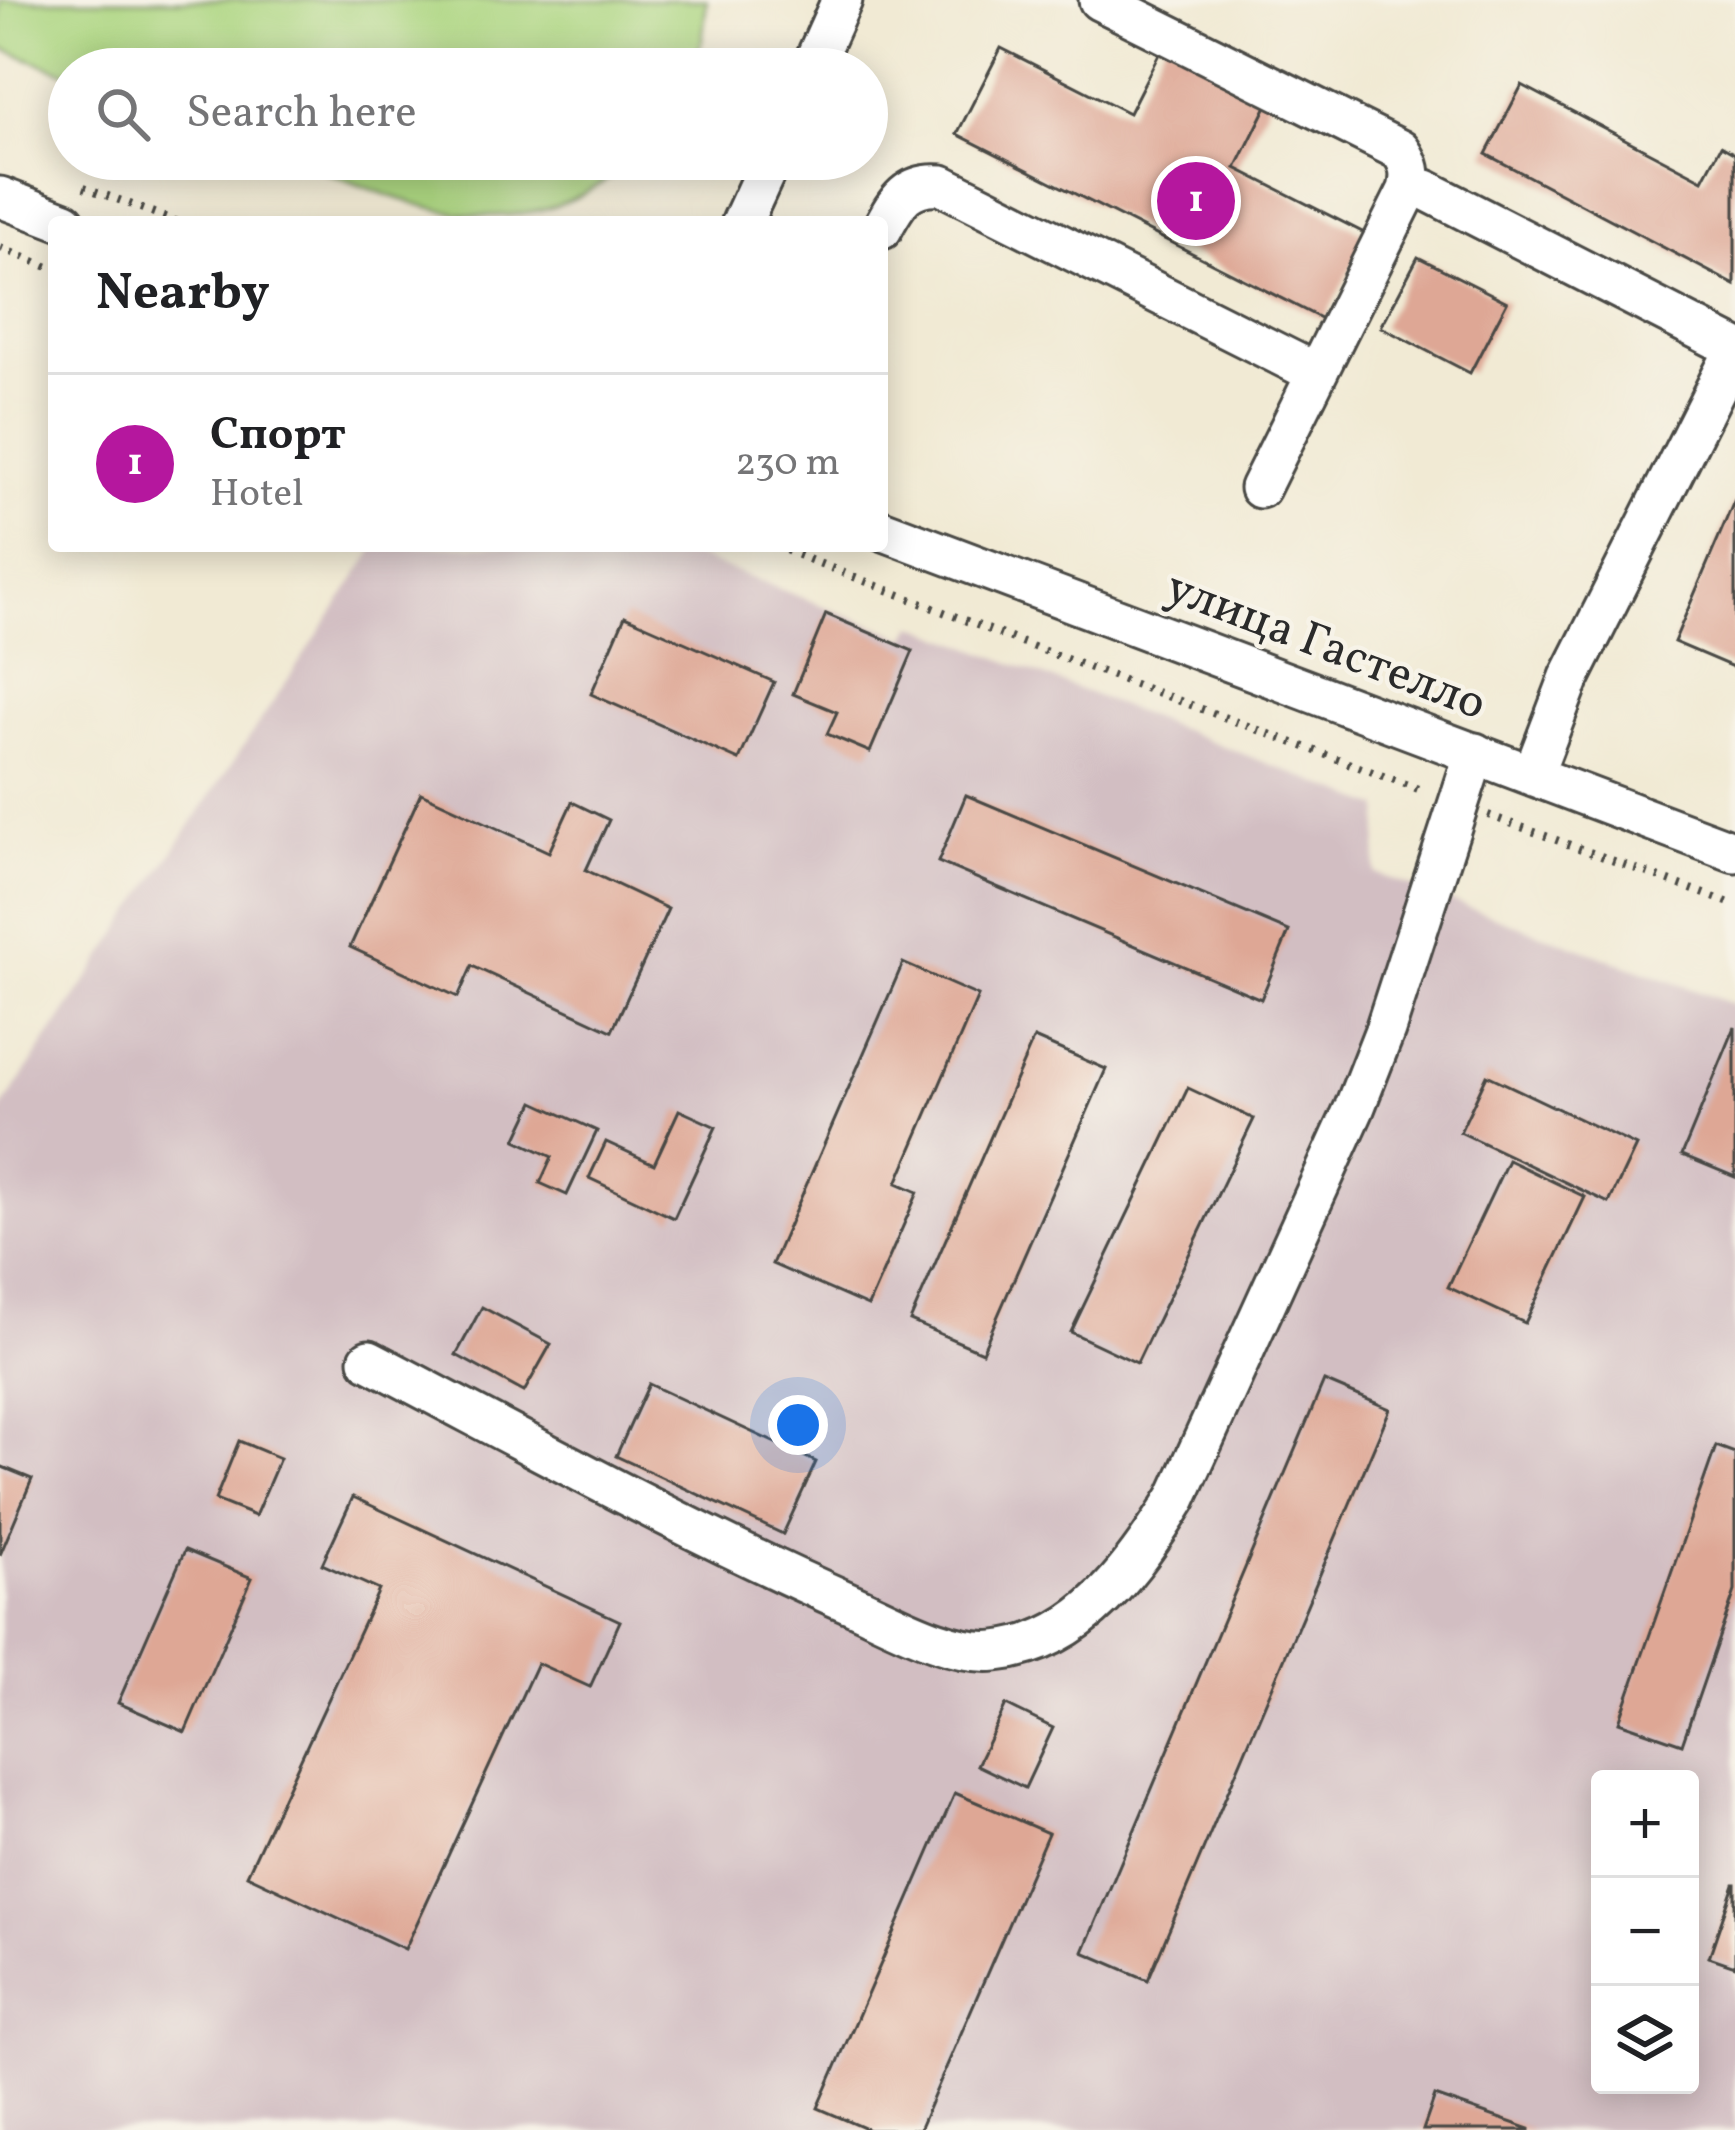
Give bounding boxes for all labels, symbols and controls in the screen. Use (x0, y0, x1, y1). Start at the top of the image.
search box (48, 48, 888, 180)
icon: search (90, 81, 156, 147)
text: Search here (186, 83, 417, 146)
pin: 1 (1157, 156, 1235, 246)
text: Nearby (96, 259, 270, 330)
text: Спорт (210, 405, 346, 468)
text: 1 (127, 437, 143, 491)
text: 230 m (735, 437, 840, 491)
text: Hotel (210, 468, 304, 522)
street label: улица Гастелло (1156, 555, 1495, 739)
your location (768, 1395, 828, 1455)
map controls (1591, 1770, 1699, 2094)
button: + (1591, 1770, 1699, 1878)
button: − (1591, 1878, 1699, 1986)
button: layers (1591, 1986, 1699, 2094)

